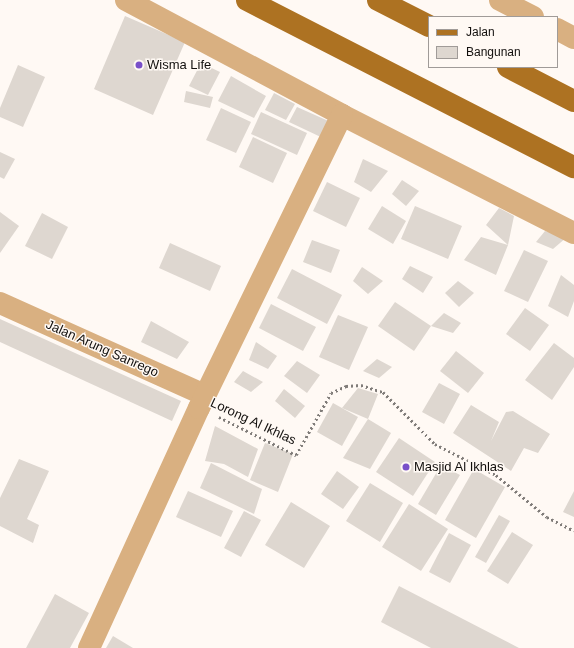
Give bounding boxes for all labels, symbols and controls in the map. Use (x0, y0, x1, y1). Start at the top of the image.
legend (428, 16, 558, 68)
text: Jalan (466, 25, 495, 39)
text: Bangunan (466, 45, 521, 59)
place label: Wisma Life (147, 57, 211, 73)
marker: Wisma Life (134, 60, 144, 70)
street label: Jalan Arung Sanrego (43, 317, 161, 381)
street label: Lorong Al Ikhlas (207, 395, 299, 449)
place label: Masjid Al Ikhlas (414, 459, 504, 475)
marker: Masjid Al Ikhlas (401, 462, 411, 472)

